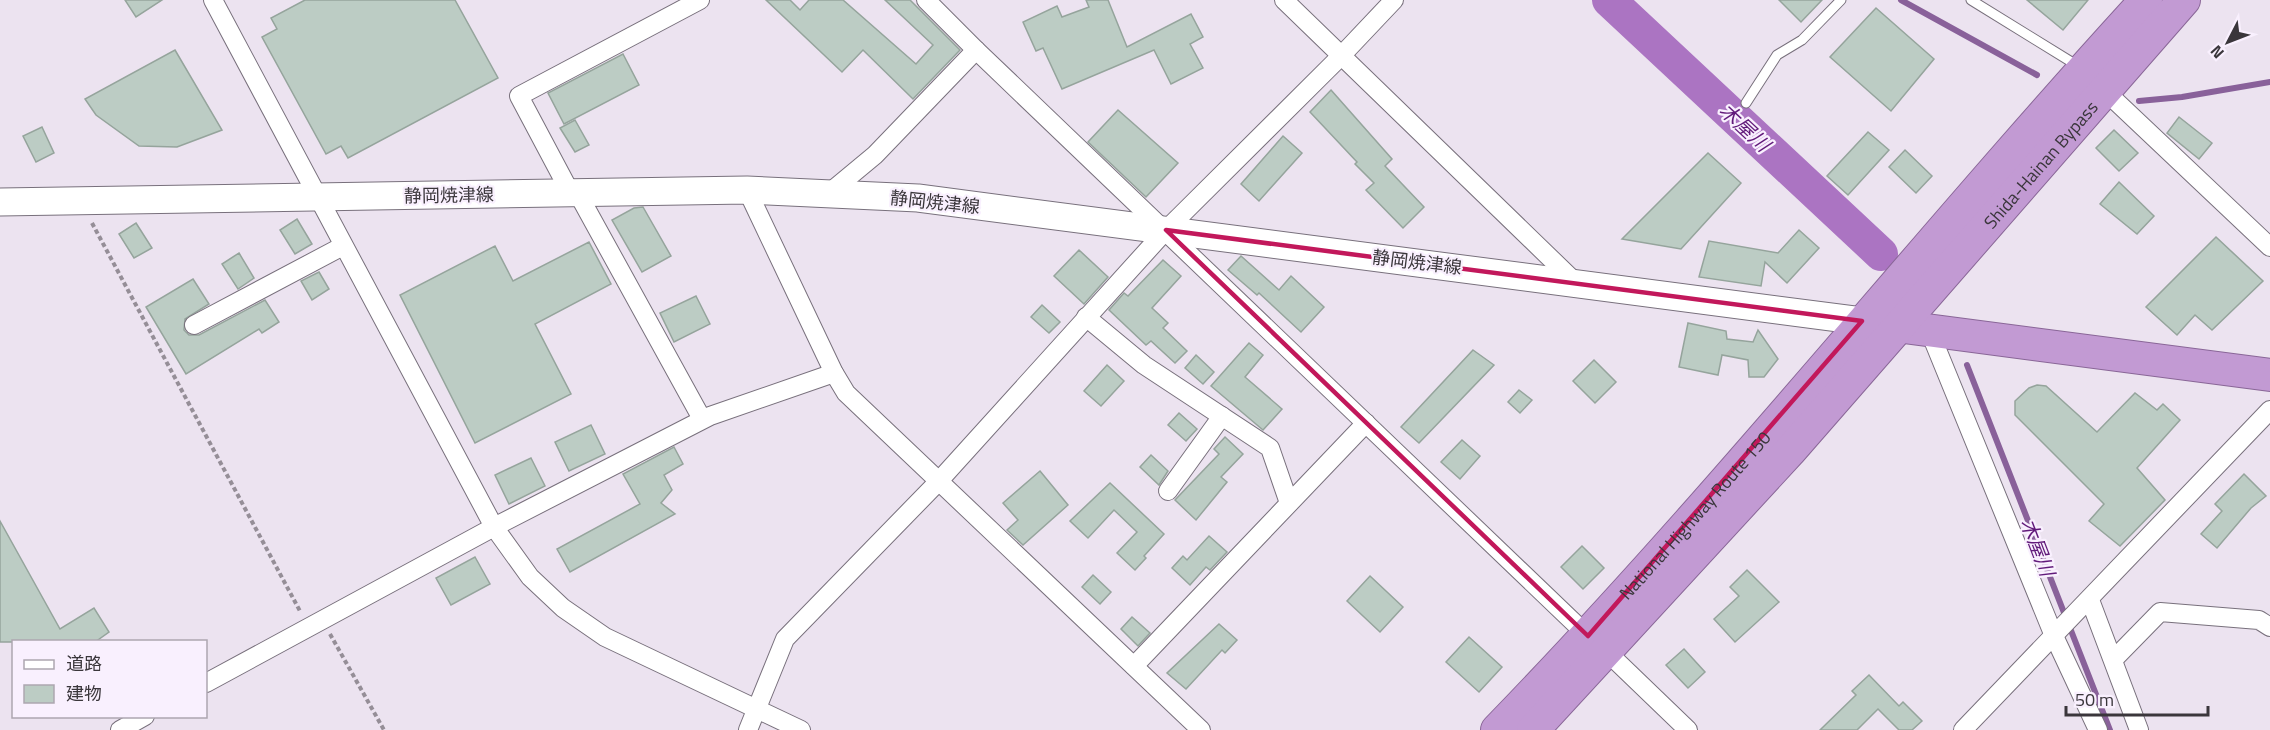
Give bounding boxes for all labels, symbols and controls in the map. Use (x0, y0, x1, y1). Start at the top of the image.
north arrow (2198, 12, 2258, 72)
text: N (2204, 40, 2229, 64)
street label: Shida-Hainan Bypass (1977, 94, 2104, 234)
water label: 木屋川 (1712, 95, 1779, 160)
street label: 静岡焼津線 (404, 181, 494, 209)
street label: 静岡焼津線 (889, 184, 981, 220)
street label: 静岡焼津線 (1371, 243, 1463, 281)
street label: National Highway Route 150 (1612, 425, 1777, 605)
water label: 木屋川 (2013, 513, 2064, 582)
legend (12, 640, 207, 718)
text: 道路 (66, 650, 102, 677)
scale bar (2066, 679, 2208, 717)
text: 建物 (66, 680, 102, 707)
text: 50 m (2075, 686, 2114, 713)

